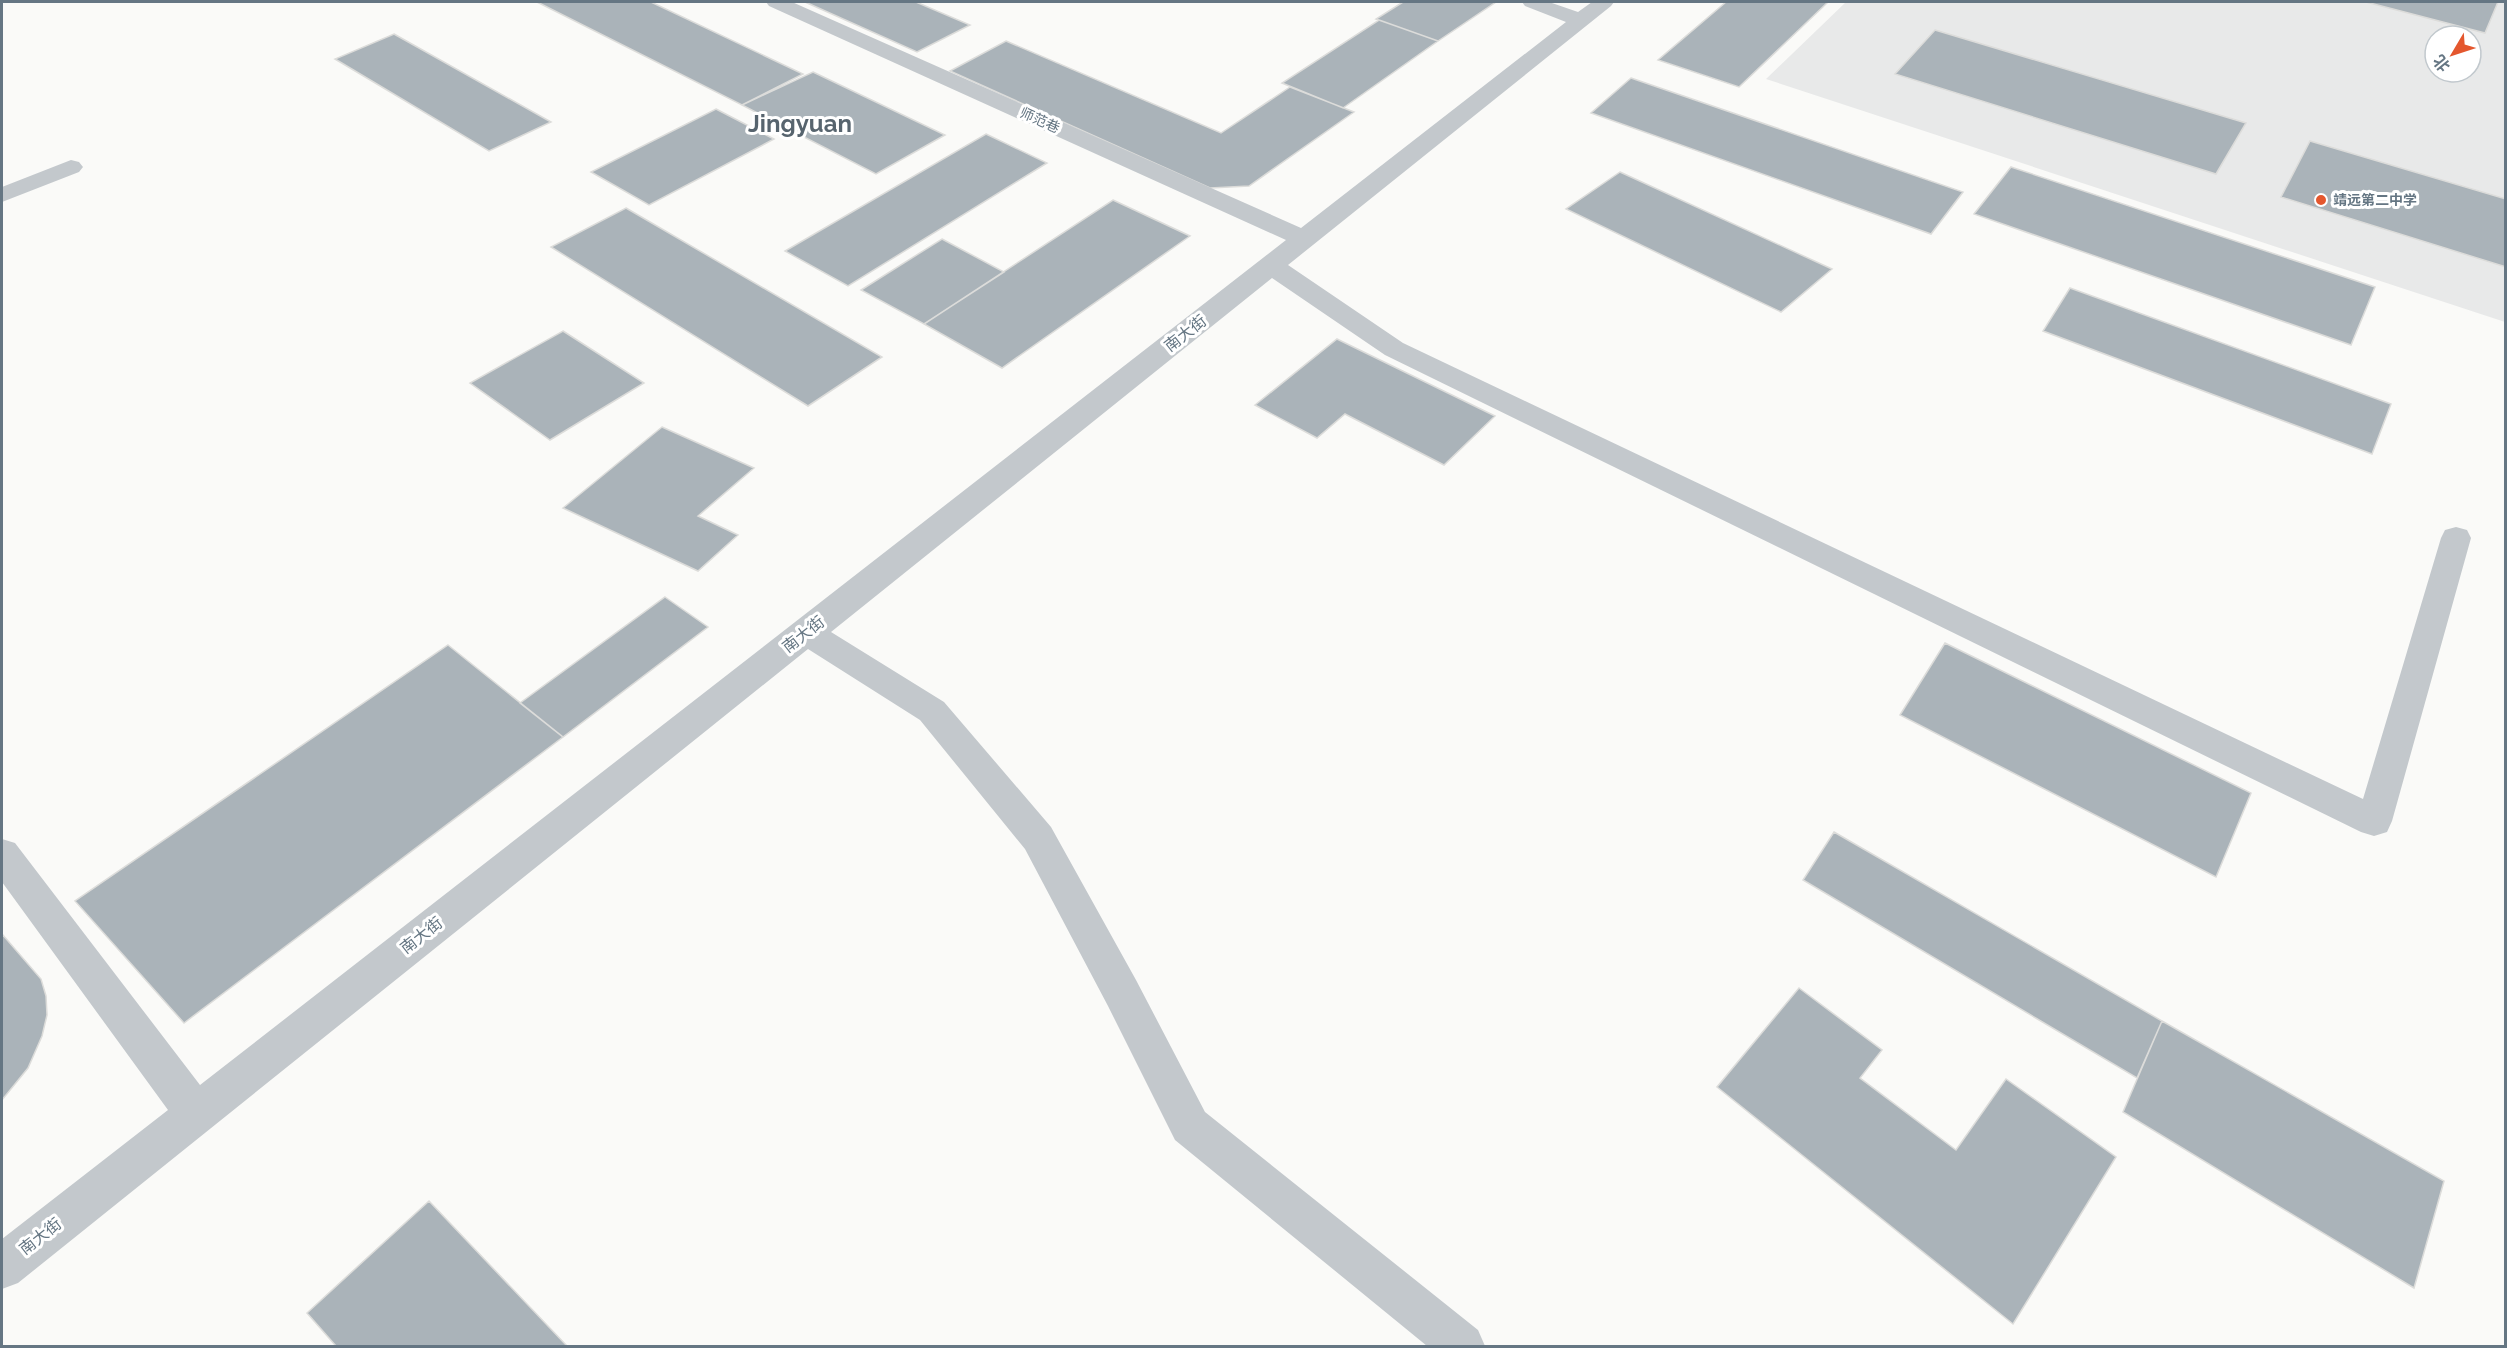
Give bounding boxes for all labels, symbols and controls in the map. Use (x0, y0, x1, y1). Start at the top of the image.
north arrow (2423, 24, 2483, 84)
text: 北 (2429, 51, 2454, 75)
street label: 师范巷 (1018, 104, 1062, 136)
district label: Jingyuan (748, 109, 852, 138)
place label: 靖远第二中学 (2333, 192, 2417, 208)
marker: 靖远第二中学 (2314, 193, 2328, 207)
street label: 南大街 (1161, 311, 1210, 356)
street label: 南大街 (779, 612, 828, 657)
street label: 南大街 (397, 913, 446, 958)
street label: 南大街 (16, 1214, 65, 1259)

